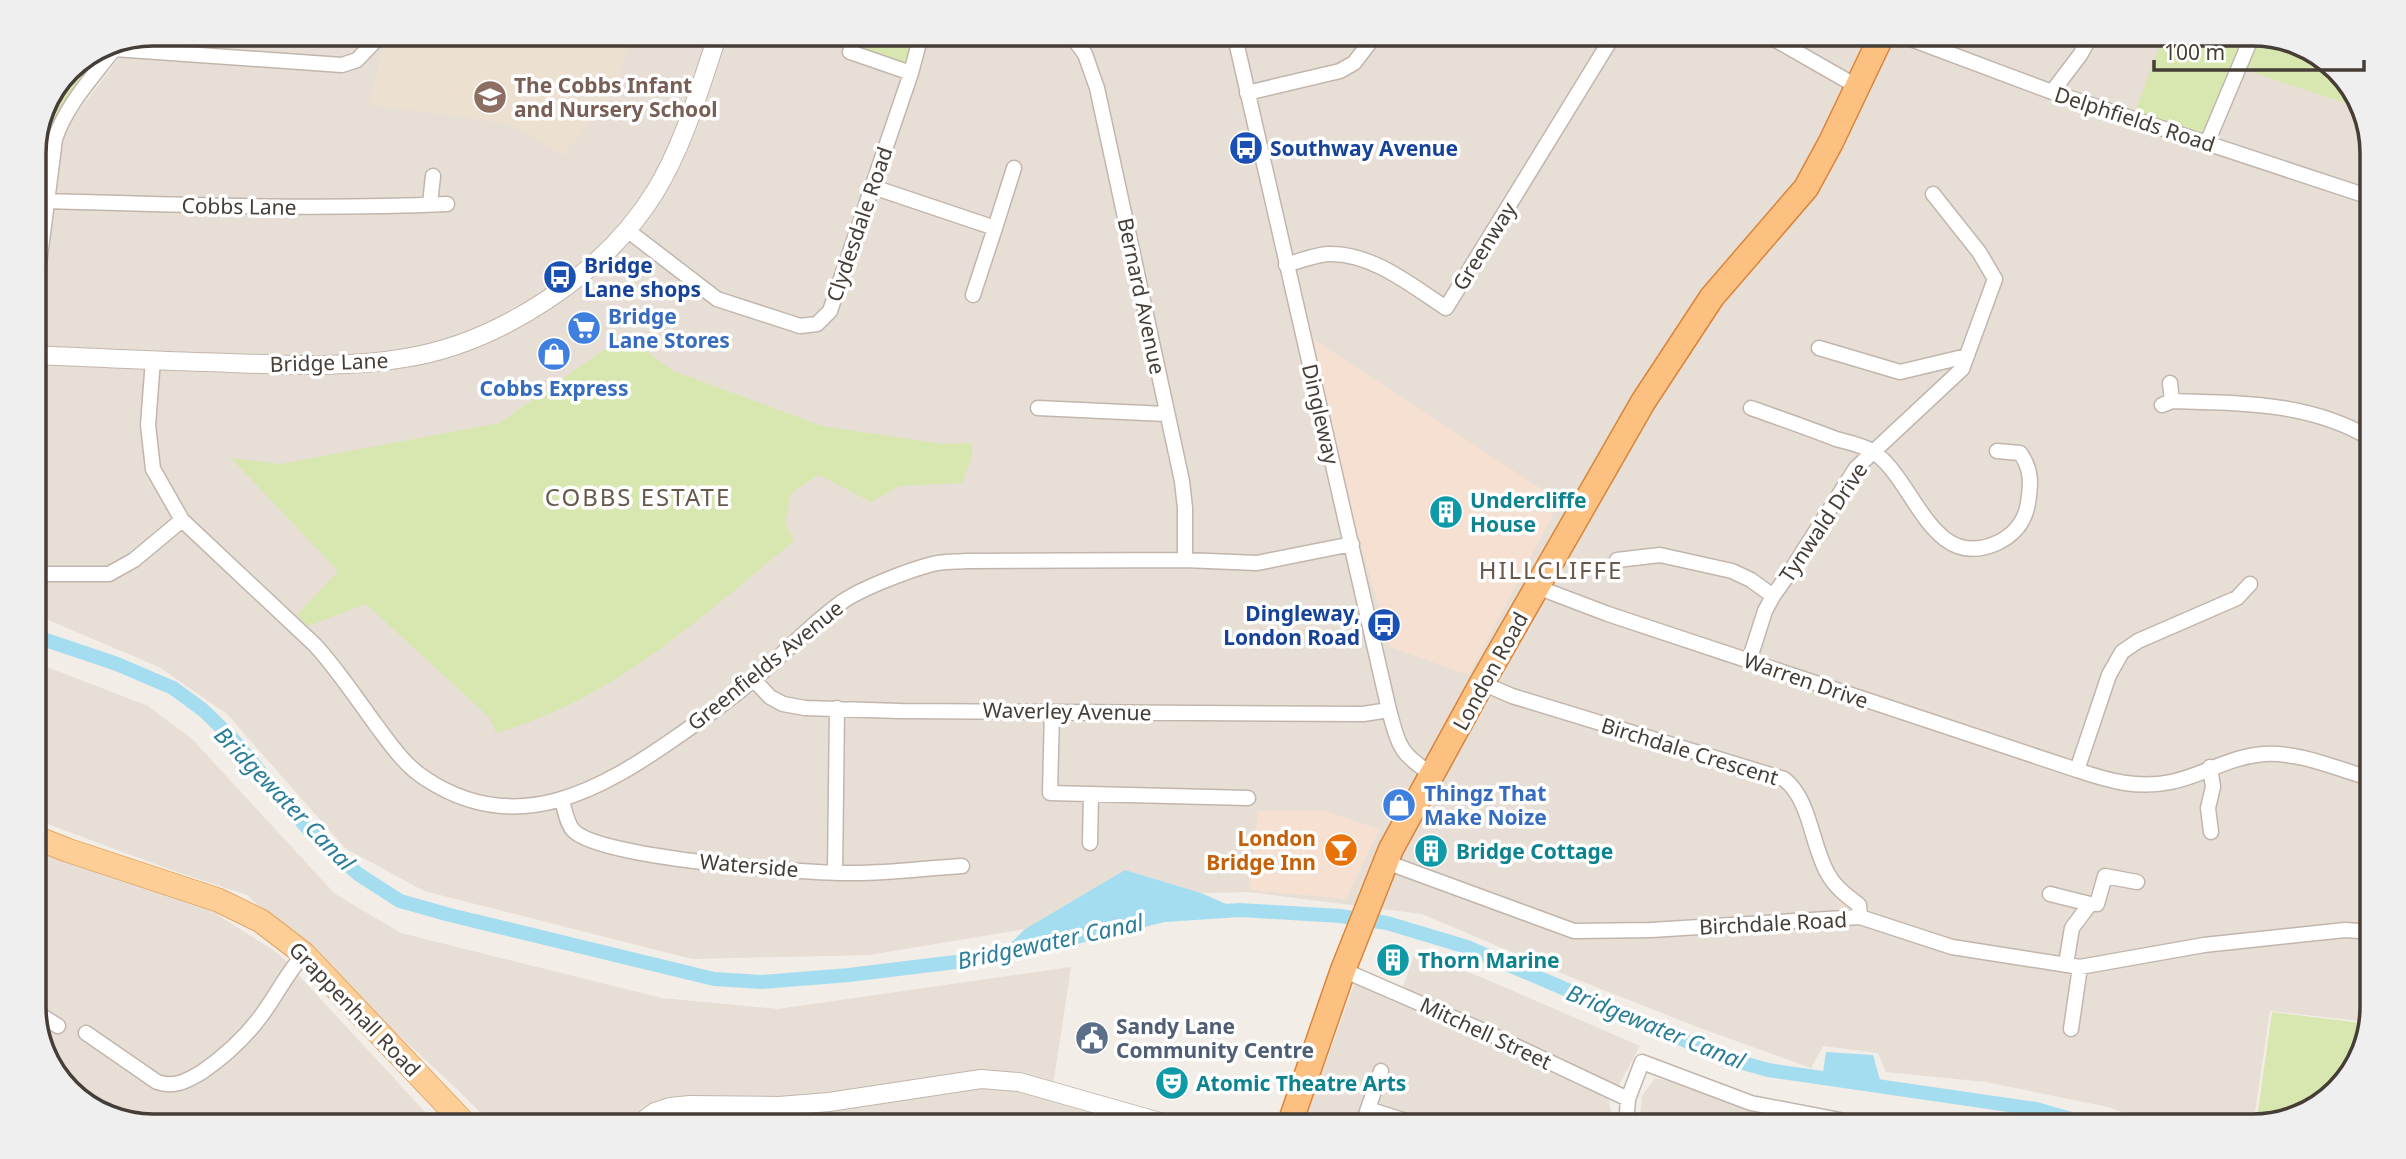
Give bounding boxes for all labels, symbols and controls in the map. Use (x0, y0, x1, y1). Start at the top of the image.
scale bar (2154, 28, 2364, 72)
text: 100 m (2164, 38, 2225, 66)
place label: The Cobbs Infant and Nursery School (514, 71, 718, 123)
school or university icon: The Cobbs Infant and Nursery School (471, 78, 509, 116)
street label: Delphfields Road (2051, 80, 2219, 158)
bus stop icon: Southway Avenue (1227, 129, 1265, 167)
place label: Southway Avenue (1270, 134, 1458, 162)
street label: Clydesdale Road (819, 143, 899, 305)
street label: Cobbs Lane (181, 191, 297, 221)
street label: Greenway (1446, 196, 1522, 295)
street label: Bernard Avenue (1112, 215, 1172, 377)
place label: Bridge Lane shops (584, 251, 701, 303)
bus stop icon: Bridge Lane shops (541, 258, 579, 296)
place label: Bridge Lane Stores (608, 302, 730, 354)
supermarket icon: Bridge Lane Stores (565, 309, 603, 347)
shop icon: Cobbs Express (535, 335, 573, 373)
street label: Bridge Lane (269, 346, 389, 378)
street label: Dingleway (1296, 361, 1346, 467)
place label: Cobbs Express (480, 374, 628, 402)
street label: Tynwald Drive (1773, 457, 1873, 587)
district label: COBBS ESTATE (545, 480, 731, 513)
place label: Undercliffe House (1470, 486, 1586, 538)
building icon: Undercliffe House (1427, 493, 1465, 531)
district label: HILLCLIFFE (1479, 553, 1623, 586)
street label: Greenfields Avenue (681, 594, 849, 736)
place label: Dingleway, London Road (1223, 599, 1360, 651)
bus stop icon: Dingleway, London Road (1365, 606, 1403, 644)
street label: London Road (1446, 607, 1534, 735)
street label: Warren Drive (1740, 646, 1872, 714)
street label: Waverley Avenue (982, 696, 1152, 726)
street label: Birchdale Crescent (1598, 711, 1782, 791)
water label: Bridgewater Canal (208, 719, 363, 878)
place label: Thingz That Make Noize (1424, 779, 1547, 831)
shop icon: Thingz That Make Noize (1380, 786, 1418, 824)
place label: London Bridge Inn (1206, 824, 1316, 876)
bar icon: London Bridge Inn (1322, 831, 1360, 869)
building icon: Bridge Cottage (1412, 832, 1450, 870)
place label: Bridge Cottage (1456, 837, 1613, 865)
street label: Waterside (698, 847, 800, 883)
water label: Bridgewater Canal (954, 905, 1147, 976)
street label: Birchdale Road (1698, 905, 1848, 941)
street label: Grappenhall Road (283, 935, 427, 1083)
building icon: Thorn Marine (1374, 941, 1412, 979)
place label: Thorn Marine (1418, 946, 1560, 974)
water label: Bridgewater Canal (1562, 976, 1751, 1077)
street label: Mitchell Street (1416, 990, 1557, 1076)
place label: Sandy Lane Community Centre (1116, 1012, 1314, 1064)
public building icon: Sandy Lane Community Centre (1073, 1019, 1111, 1057)
theatre icon: Atomic Theatre Arts (1153, 1064, 1191, 1102)
place label: Atomic Theatre Arts (1196, 1069, 1406, 1097)

